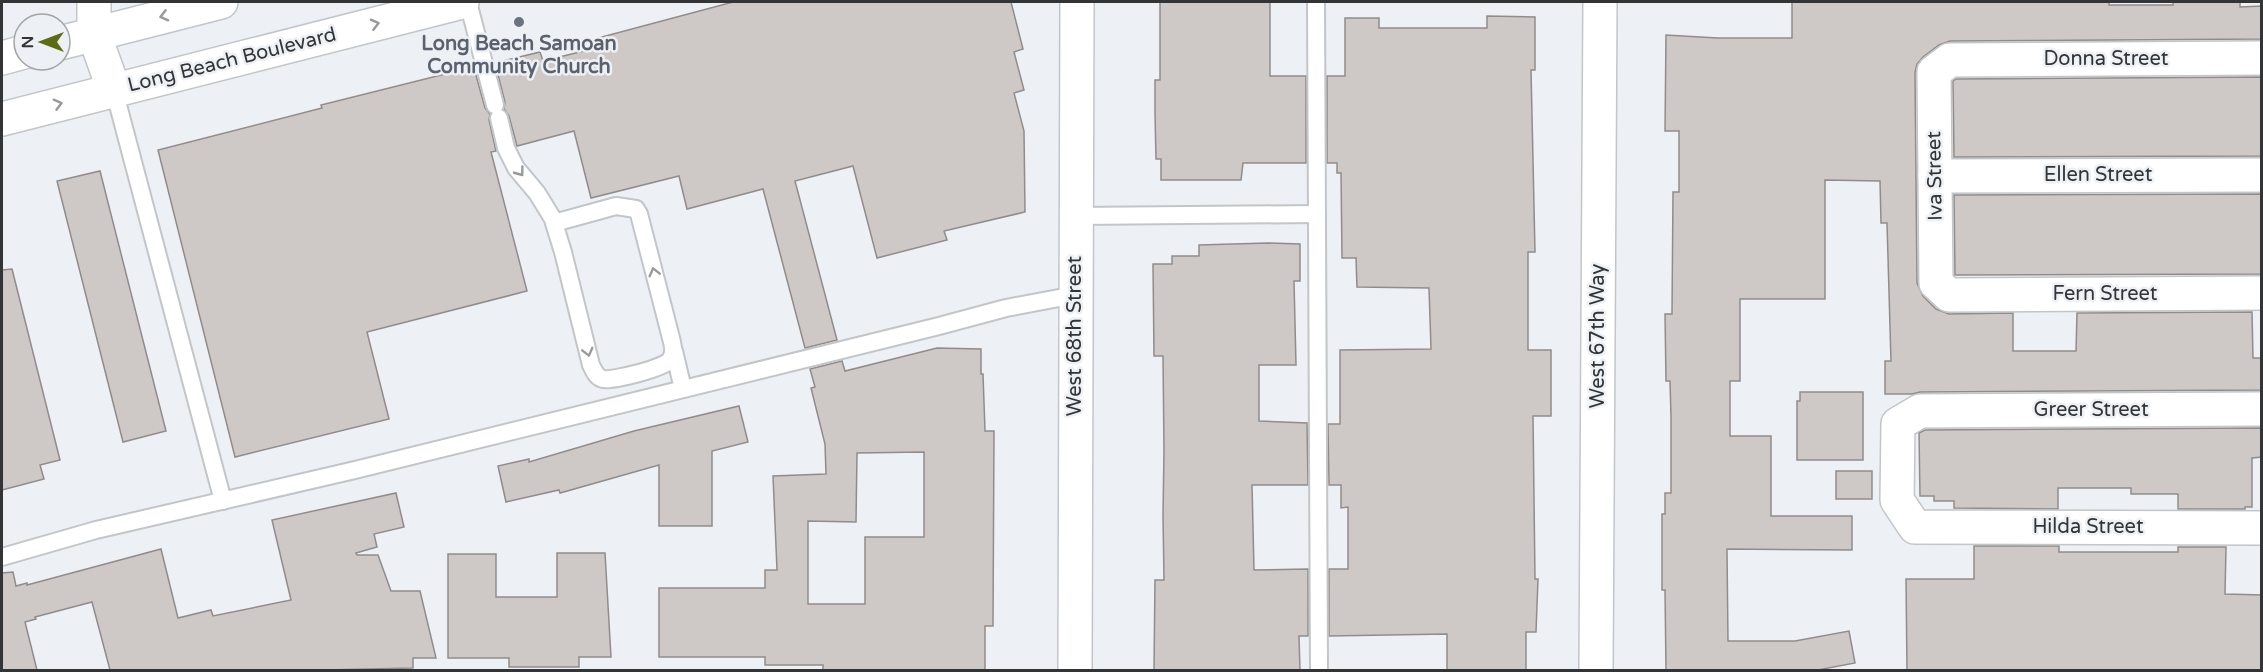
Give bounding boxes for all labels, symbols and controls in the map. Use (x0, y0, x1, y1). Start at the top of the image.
one-way arrow (159, 9, 170, 21)
north arrow (12, 12, 72, 72)
marker: Long Beach Samoan Community Church (512, 15, 526, 29)
one-way arrow (369, 18, 379, 31)
street label: Long Beach Boulevard (125, 22, 339, 98)
place label: Long Beach Samoan Community Church (421, 32, 617, 79)
text: N (18, 36, 38, 48)
street label: Donna Street (2044, 47, 2169, 71)
one-way arrow (53, 99, 63, 112)
street label: Iva Street (1922, 131, 1948, 221)
street label: Ellen Street (2044, 163, 2153, 187)
one-way arrow (513, 165, 524, 176)
street label: West 68th Street (1063, 255, 1087, 416)
street label: West 67th Way (1586, 264, 1610, 408)
one-way arrow (649, 267, 662, 277)
street label: Fern Street (2053, 282, 2158, 306)
one-way arrow (580, 347, 593, 357)
street label: Greer Street (2033, 398, 2149, 422)
street label: Hilda Street (2032, 515, 2144, 539)

